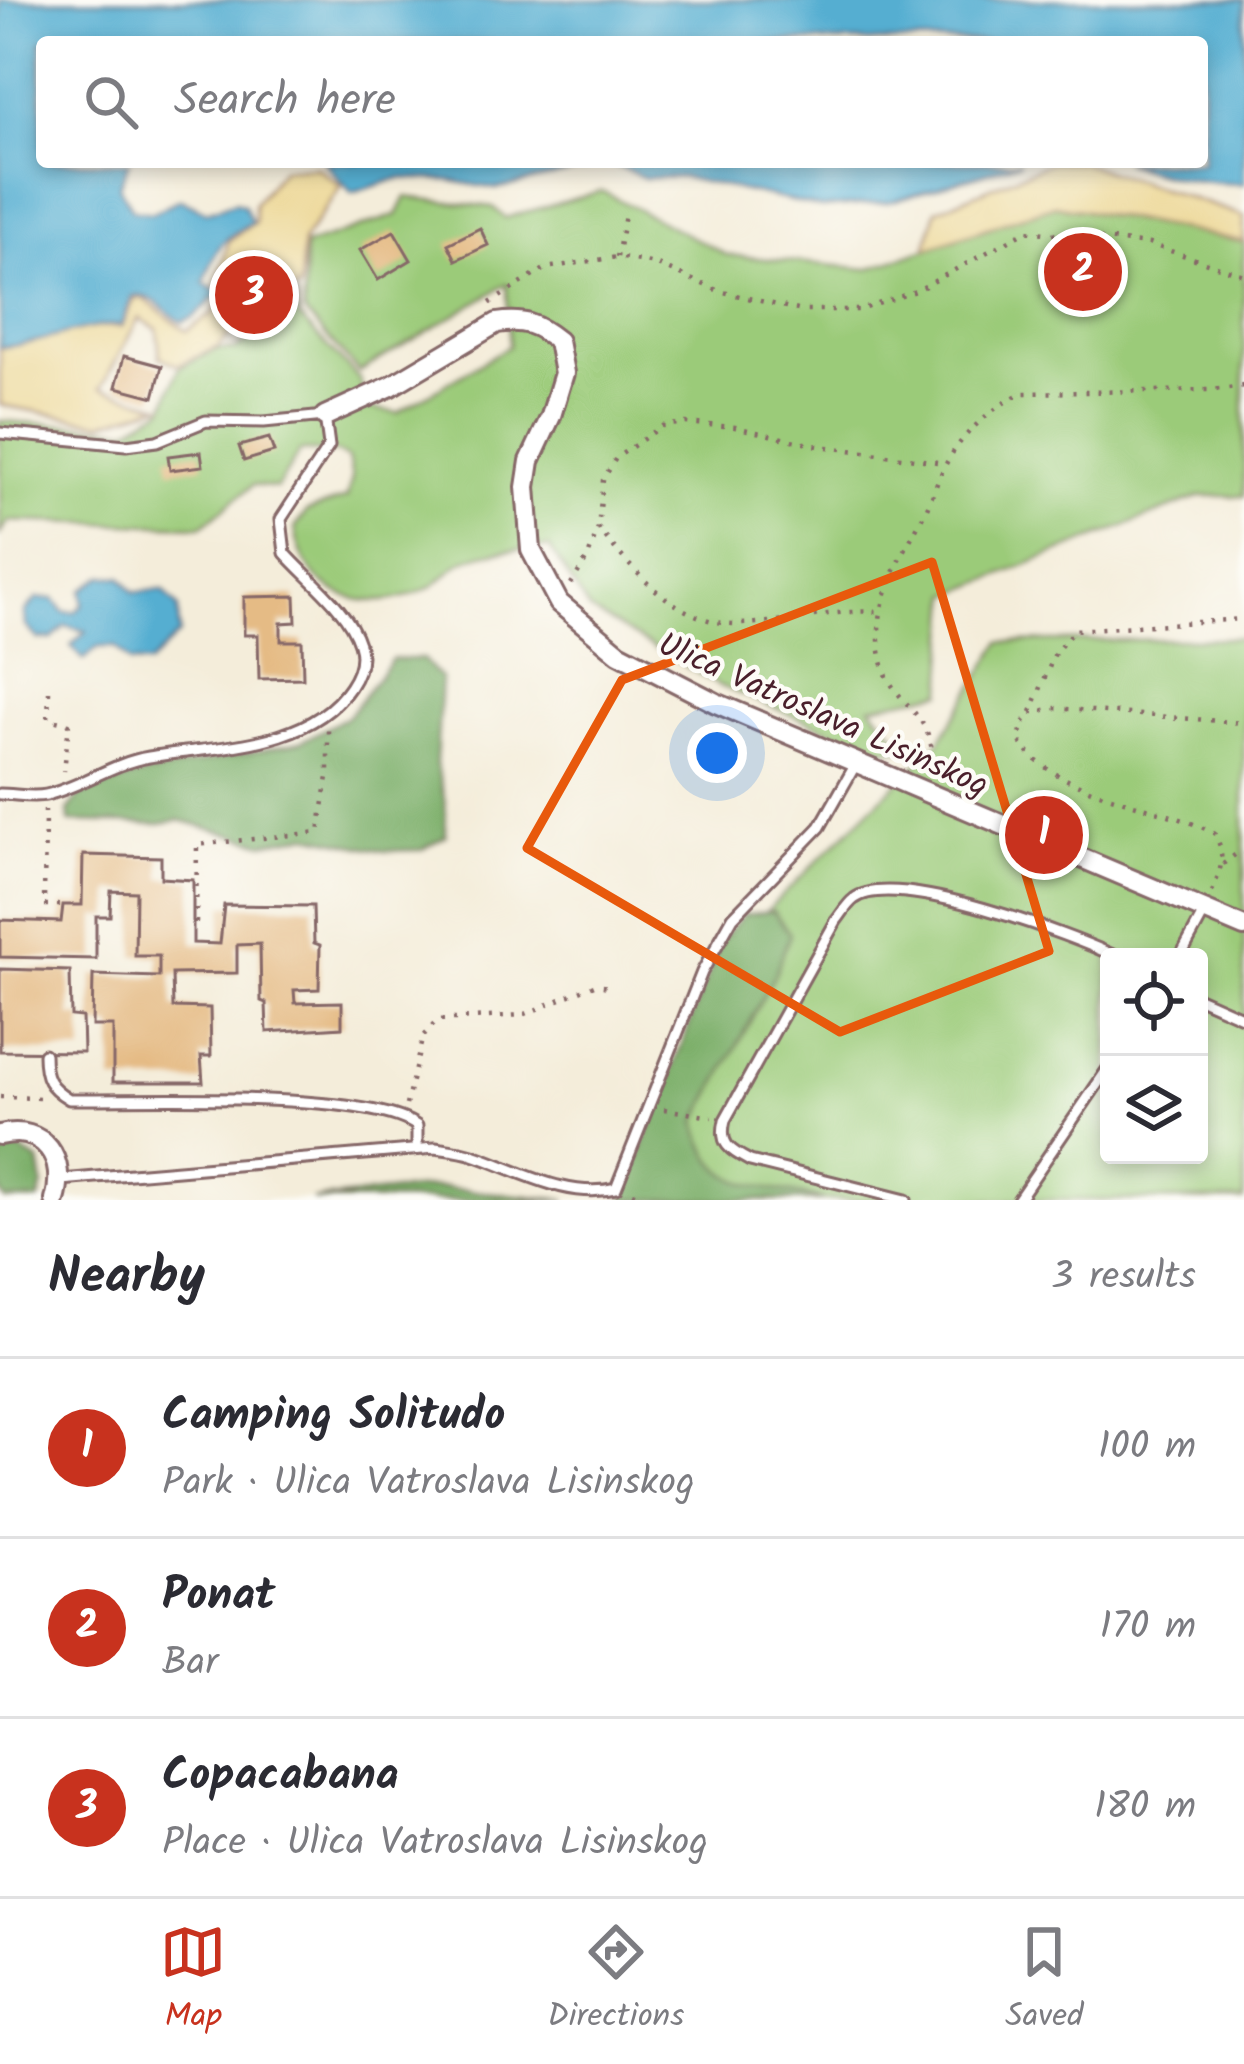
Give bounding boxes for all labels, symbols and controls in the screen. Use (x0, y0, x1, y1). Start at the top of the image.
search box (36, 36, 1208, 168)
text: Search here (174, 66, 396, 138)
icon: search (78, 69, 144, 135)
pin: 2 (1044, 227, 1122, 317)
pin: 3 (215, 250, 293, 340)
street label: Ulica Vatroslava Lisinskog (649, 619, 996, 813)
your location (687, 723, 747, 783)
pin: 1 (1005, 790, 1083, 880)
map controls (1100, 948, 1208, 1164)
button: locate (1100, 948, 1208, 1056)
button: layers (1100, 1056, 1208, 1164)
text: Nearby (48, 1238, 205, 1319)
text: 3 results (1051, 1247, 1196, 1309)
text: Camping Solitudo (162, 1381, 505, 1453)
text: 1 (81, 1417, 93, 1479)
text: 100 m (1098, 1417, 1196, 1479)
text: Park · Ulica Vatroslava Lisinskog (162, 1453, 695, 1515)
text: Ponat (162, 1561, 275, 1633)
text: 2 (76, 1597, 98, 1659)
text: 170 m (1100, 1597, 1196, 1659)
text: Bar (162, 1633, 218, 1695)
text: Copacabana (162, 1741, 399, 1813)
text: 3 (76, 1777, 98, 1839)
text: 180 m (1094, 1777, 1196, 1839)
text: Place · Ulica Vatroslava Lisinskog (162, 1813, 708, 1875)
tab: Map (160, 1919, 226, 2044)
tab: Directions (547, 1919, 684, 2044)
tab: Saved (1005, 1919, 1084, 2044)

